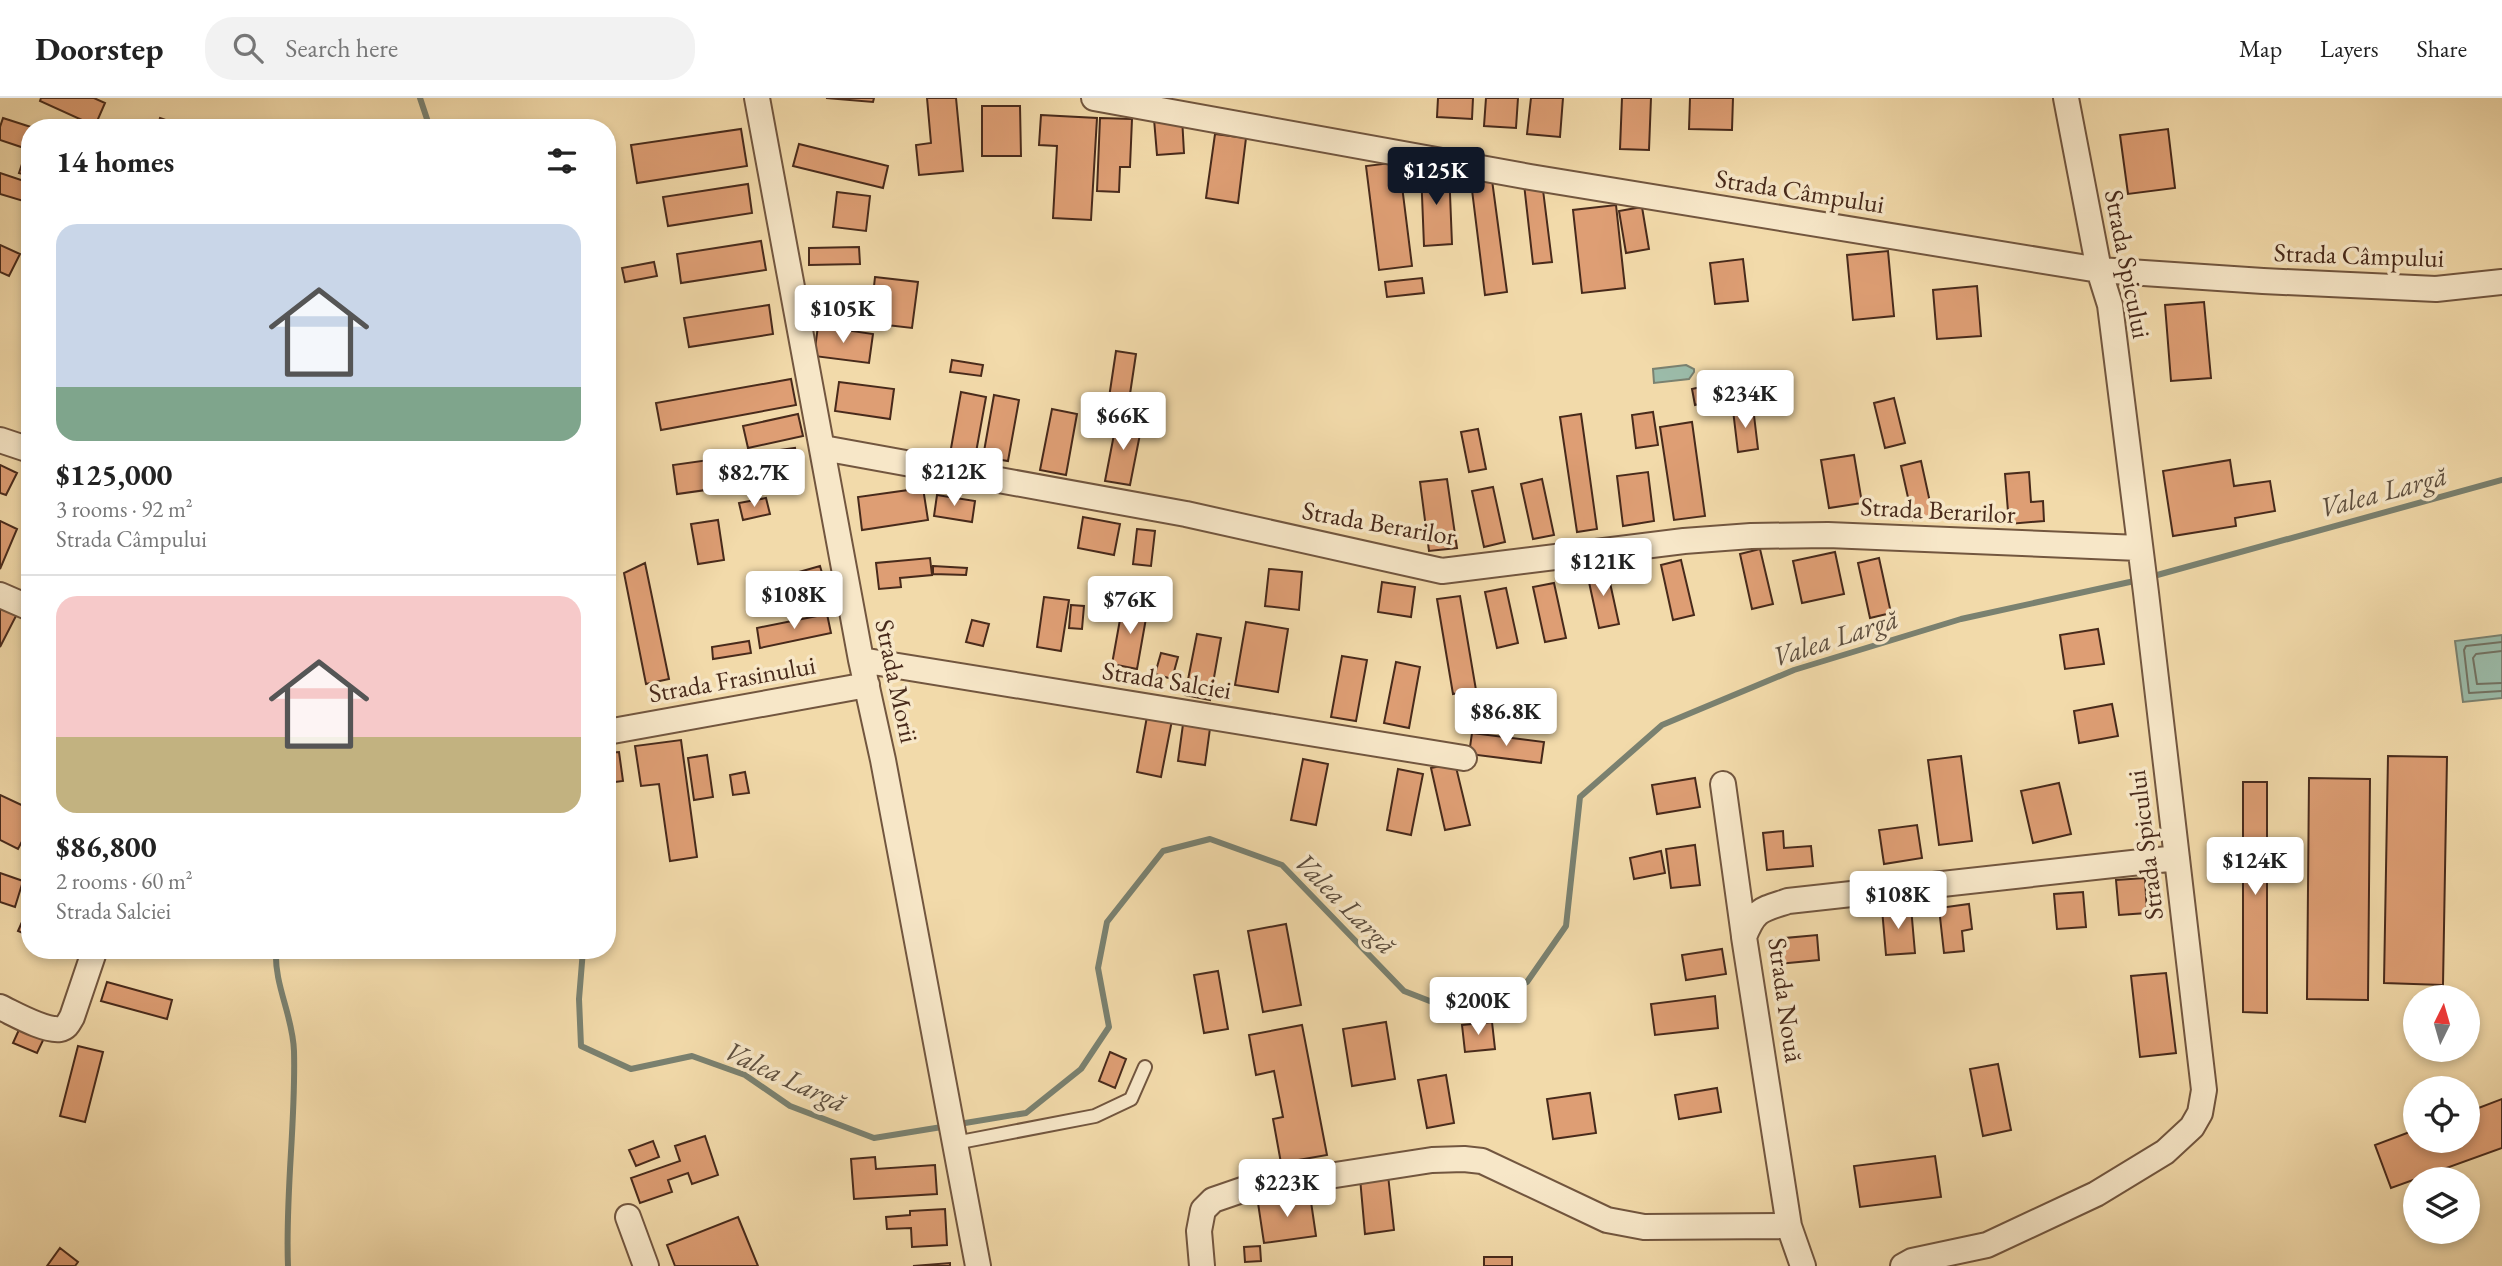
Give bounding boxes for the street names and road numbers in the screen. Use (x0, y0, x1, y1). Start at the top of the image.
street label: Strada Câmpului (1713, 161, 1887, 221)
street label: Strada Spicului (2097, 187, 2159, 341)
street label: Strada Câmpului (2273, 235, 2445, 275)
street label: Strada Berarilor (1860, 489, 2017, 531)
street label: Strada Berarilor (1300, 493, 1459, 553)
street label: Strada Morii (867, 616, 927, 746)
street label: Strada Frasinului (646, 648, 818, 710)
street label: Strada Salciei (1100, 653, 1234, 707)
street label: Strada Spicului (2119, 768, 2171, 922)
street label: Strada Nouă (1760, 935, 1812, 1065)

